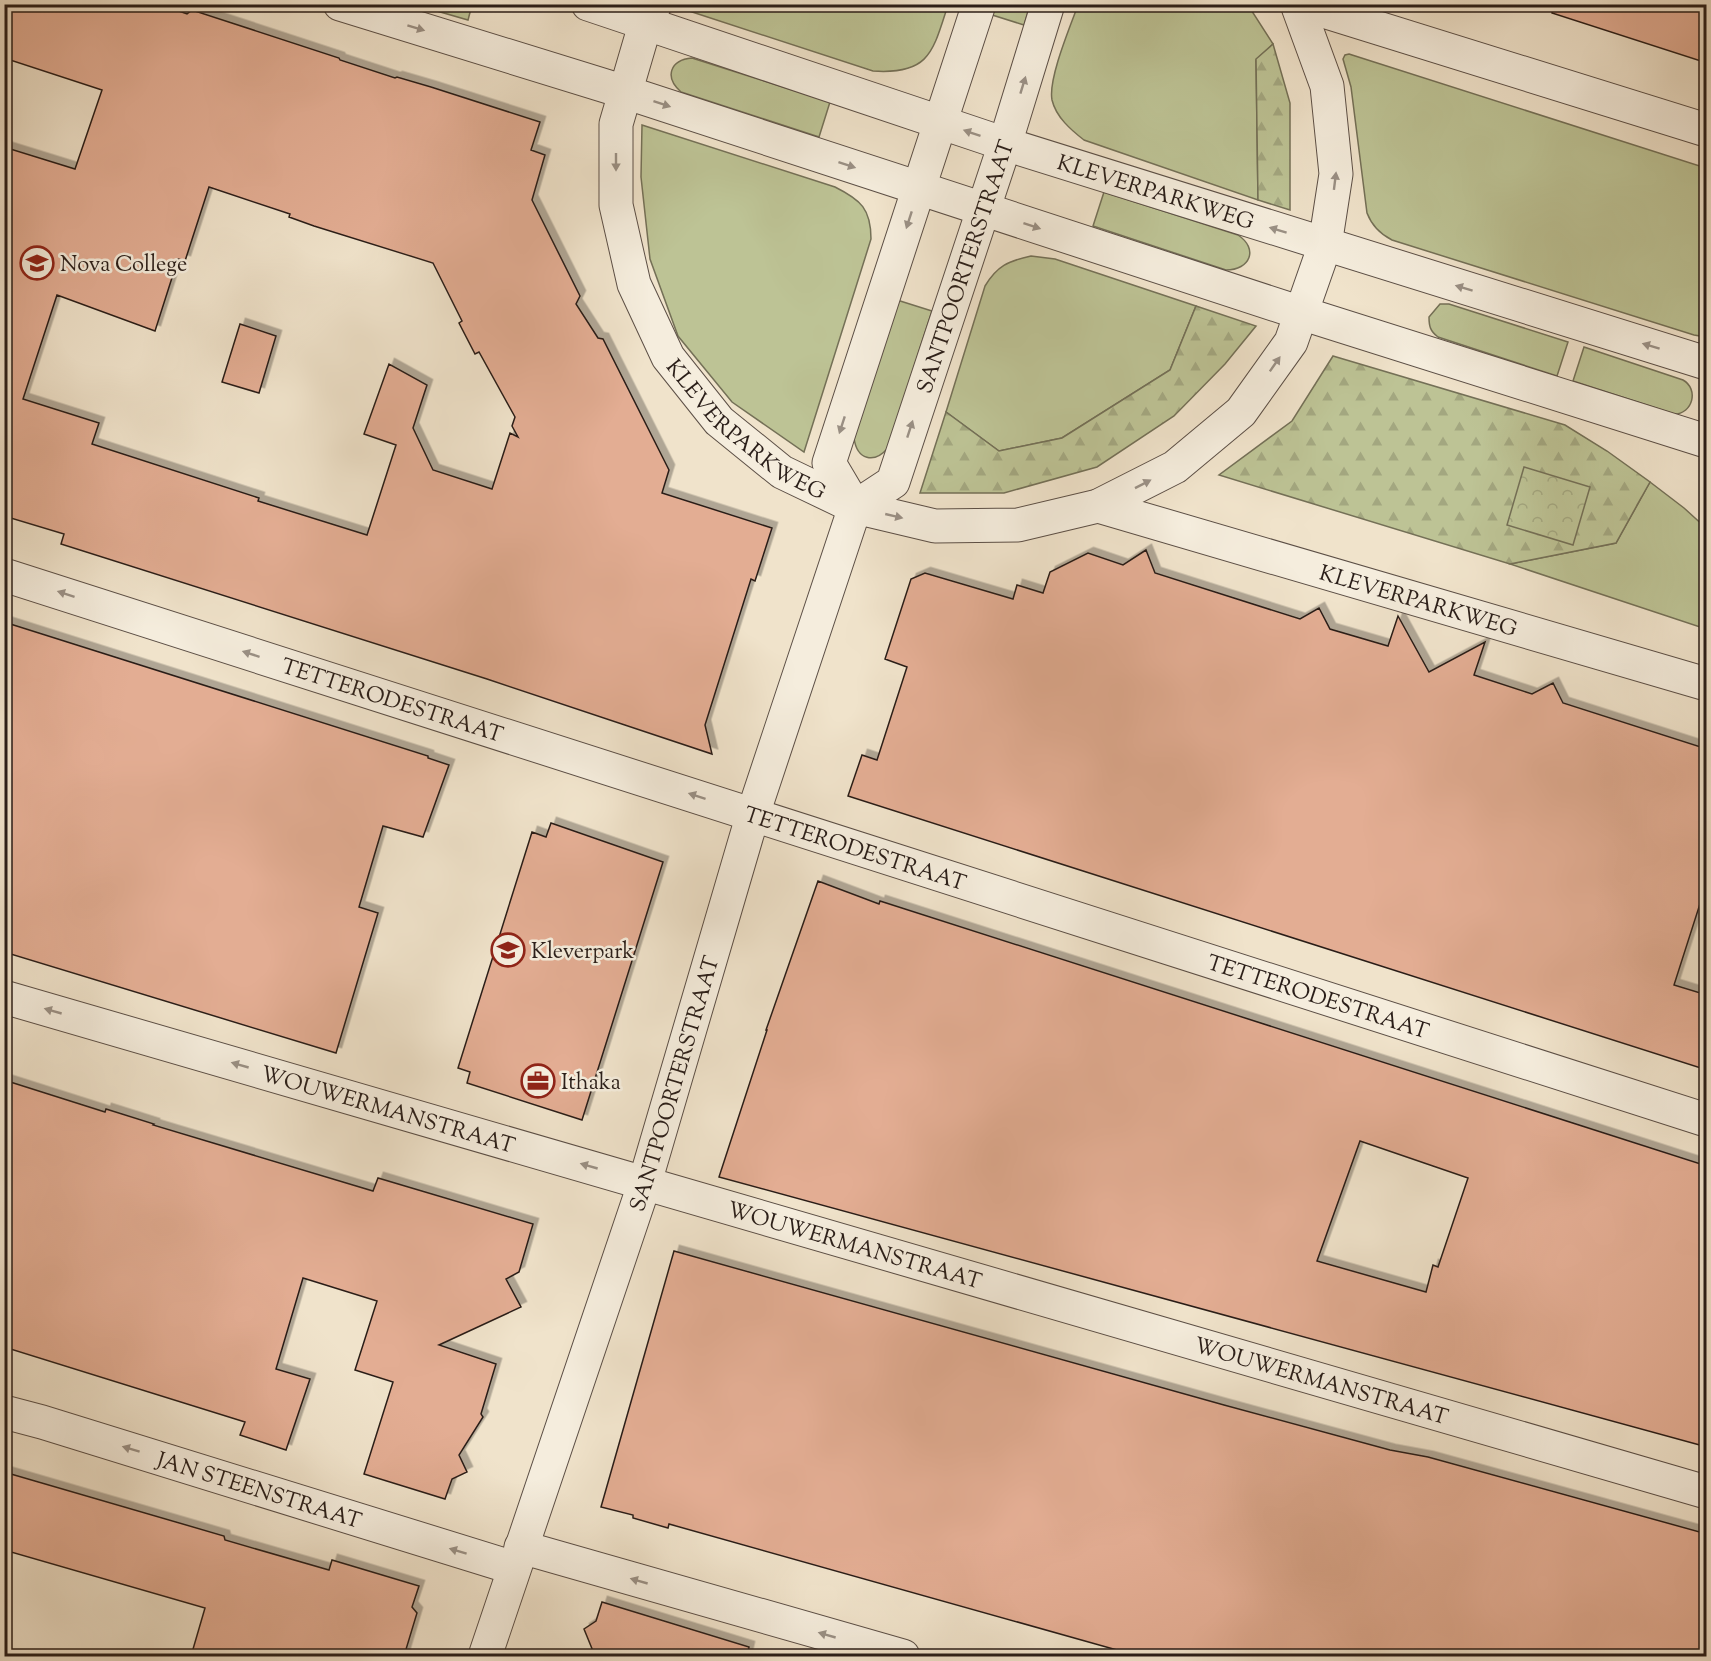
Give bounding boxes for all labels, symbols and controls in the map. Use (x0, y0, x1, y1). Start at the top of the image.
one-way arrow (407, 24, 425, 33)
one-way arrow (1019, 76, 1028, 94)
one-way arrow (653, 100, 671, 109)
one-way arrow (963, 128, 981, 137)
street label: SANTPOORTERSTRAAT (910, 136, 1024, 398)
street label: KLEVERPARKWEG (1053, 148, 1257, 240)
one-way arrow (611, 152, 621, 171)
one-way arrow (838, 160, 856, 170)
one-way arrow (1330, 171, 1340, 190)
one-way arrow (904, 211, 913, 229)
one-way arrow (1023, 222, 1041, 231)
one-way arrow (1269, 225, 1287, 234)
school or university icon: Nova College (19, 245, 55, 281)
place label: Nova College (60, 250, 187, 282)
one-way arrow (1455, 283, 1473, 292)
one-way arrow (1642, 341, 1660, 350)
street label: KLEVERPARKWEG (657, 353, 830, 510)
one-way arrow (1269, 357, 1281, 373)
one-way arrow (836, 416, 846, 434)
one-way arrow (906, 420, 915, 438)
one-way arrow (1134, 479, 1152, 489)
one-way arrow (885, 512, 903, 522)
street label: KLEVERPARKWEG (1315, 559, 1520, 647)
one-way arrow (57, 589, 75, 598)
one-way arrow (242, 648, 260, 658)
street label: TETTERODESTRAAT (277, 652, 507, 753)
one-way arrow (688, 791, 706, 801)
street label: TETTERODESTRAAT (739, 800, 970, 901)
school or university icon: Kleverpark (490, 932, 526, 968)
place label: Kleverpark (531, 937, 634, 969)
street label: TETTERODESTRAAT (1202, 948, 1433, 1049)
street label: SANTPOORTERSTRAAT (623, 952, 730, 1216)
one-way arrow (43, 1006, 61, 1015)
street label: WOUWERMANSTRAAT (256, 1059, 519, 1164)
one-way arrow (231, 1060, 249, 1069)
office icon: Ithaka (520, 1063, 556, 1099)
place label: Ithaka (561, 1068, 621, 1100)
one-way arrow (580, 1161, 598, 1170)
street label: WOUWERMANSTRAAT (723, 1195, 985, 1300)
street label: WOUWERMANSTRAAT (1190, 1331, 1452, 1435)
one-way arrow (122, 1444, 140, 1454)
street label: JAN STEENSTRAAT (151, 1445, 366, 1539)
one-way arrow (449, 1546, 467, 1555)
one-way arrow (630, 1576, 648, 1585)
one-way arrow (818, 1629, 836, 1639)

